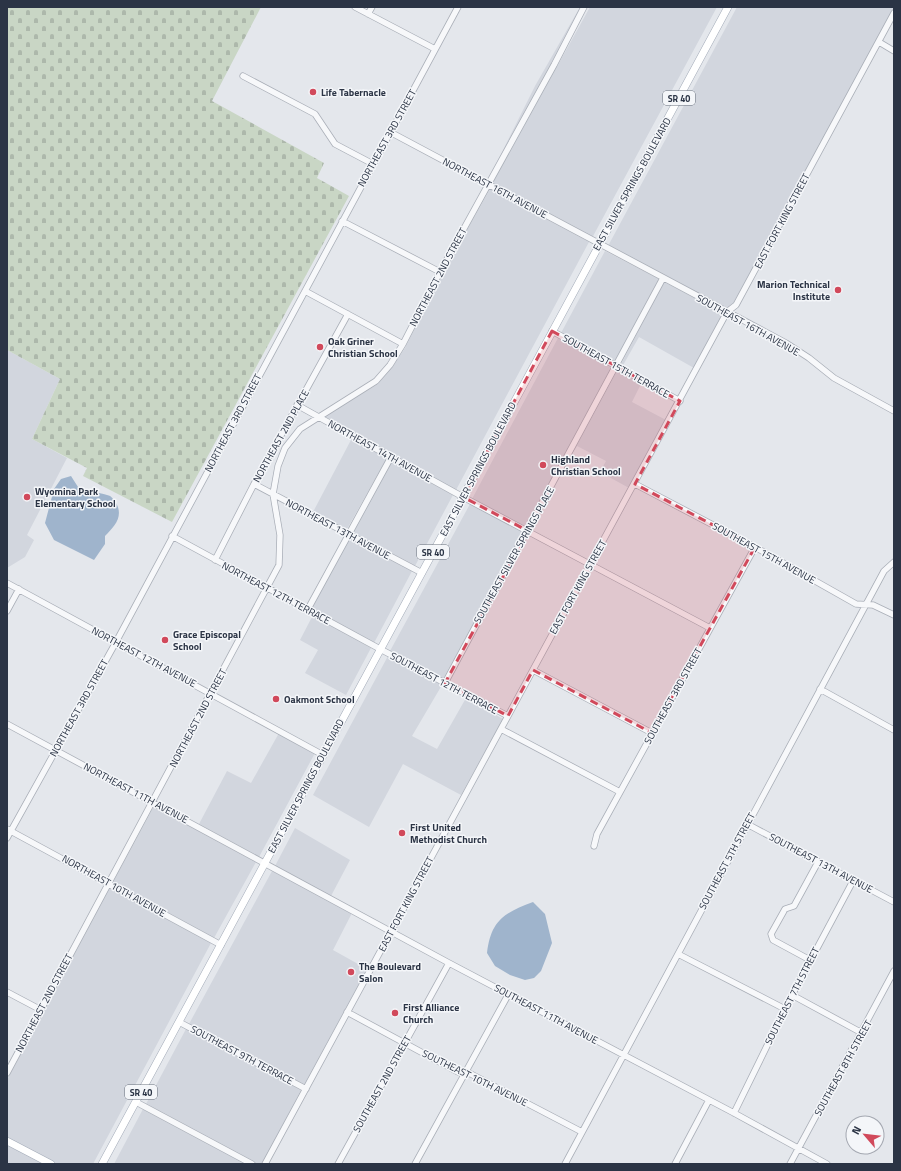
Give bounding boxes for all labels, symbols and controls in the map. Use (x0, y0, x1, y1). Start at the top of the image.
place label: Life Tabernacle (321, 85, 386, 100)
street label: NORTHEAST 3RD STREET (354, 86, 420, 189)
marker: Life Tabernacle (308, 87, 318, 97)
road number: SR 40 (663, 91, 695, 105)
street label: EAST SILVER SPRINGS BOULEVARD (589, 115, 675, 253)
street label: NORTHEAST 16TH AVENUE (440, 154, 551, 222)
street label: EAST FORT KING STREET (750, 170, 814, 271)
street label: NORTHEAST 2ND STREET (406, 224, 471, 329)
place label: Marion Technical Institute (757, 277, 830, 304)
marker: Marion Technical Institute (833, 285, 843, 295)
street label: SOUTHEAST 16TH AVENUE (694, 290, 803, 360)
street label: SOUTHEAST 15TH TERRACE (560, 330, 673, 402)
place label: Oak Griner Christian School (328, 334, 398, 361)
marker: Oak Griner Christian School (315, 342, 325, 352)
street label: NORTHEAST 3RD STREET (201, 371, 266, 475)
street label: NORTHEAST 2ND PLACE (249, 386, 313, 485)
street label: EAST SILVER SPRINGS BOULEVARD (436, 399, 520, 539)
street label: NORTHEAST 14TH AVENUE (325, 416, 435, 486)
place label: Highland Christian School (551, 452, 621, 479)
marker: Highland Christian School (538, 460, 548, 470)
street label: SOUTHEAST SILVER SPRINGS PLACE (470, 483, 558, 626)
place label: Wyomina Park Elementary School (35, 484, 116, 511)
marker: Wyomina Park Elementary School (22, 492, 32, 502)
street label: NORTHEAST 13TH AVENUE (283, 495, 394, 563)
street label: SOUTHEAST 15TH AVENUE (710, 518, 819, 588)
street label: EAST FORT KING STREET (546, 536, 611, 637)
road number: SR 40 (417, 545, 449, 559)
street label: NORTHEAST 12TH TERRACE (219, 558, 333, 628)
street label: NORTHEAST 12TH AVENUE (89, 623, 200, 691)
place label: Grace Episcopal School (173, 627, 241, 654)
marker: Grace Episcopal School (160, 635, 170, 645)
street label: SOUTHEAST 3RD STREET (640, 644, 706, 747)
street label: SOUTHEAST 12TH TERRACE (387, 648, 501, 718)
street label: NORTHEAST 3RD STREET (46, 656, 112, 759)
street label: NORTHEAST 2ND STREET (166, 665, 231, 770)
place label: Oakmont School (284, 692, 355, 707)
marker: Oakmont School (271, 694, 281, 704)
street label: EAST SILVER SPRINGS BOULEVARD (264, 716, 348, 856)
street label: NORTHEAST 11TH AVENUE (81, 759, 192, 827)
street label: SOUTHEAST 5TH STREET (695, 809, 759, 912)
place label: First United Methodist Church (410, 820, 487, 847)
marker: First United Methodist Church (397, 828, 407, 838)
street label: SOUTHEAST 13TH AVENUE (766, 829, 876, 897)
street label: NORTHEAST 10TH AVENUE (59, 851, 169, 921)
street label: EAST FORT KING STREET (374, 853, 438, 954)
street label: SOUTHEAST 7TH STREET (761, 944, 823, 1047)
street label: NORTHEAST 2ND STREET (12, 950, 77, 1055)
place label: The Boulevard Salon (359, 959, 421, 986)
marker: The Boulevard Salon (346, 967, 356, 977)
street label: SOUTHEAST 11TH AVENUE (491, 980, 601, 1048)
place label: First Alliance Church (403, 1000, 459, 1027)
marker: First Alliance Church (390, 1008, 400, 1018)
street label: SOUTHEAST 8TH STREET (810, 1017, 876, 1119)
street label: SOUTHEAST 9TH TERRACE (188, 1022, 296, 1089)
street label: SOUTHEAST 2ND STREET (349, 1032, 415, 1135)
street label: SOUTHEAST 10TH AVENUE (420, 1046, 531, 1110)
road number: SR 40 (125, 1085, 157, 1099)
north arrow (845, 1115, 885, 1155)
text: N (847, 1123, 865, 1137)

